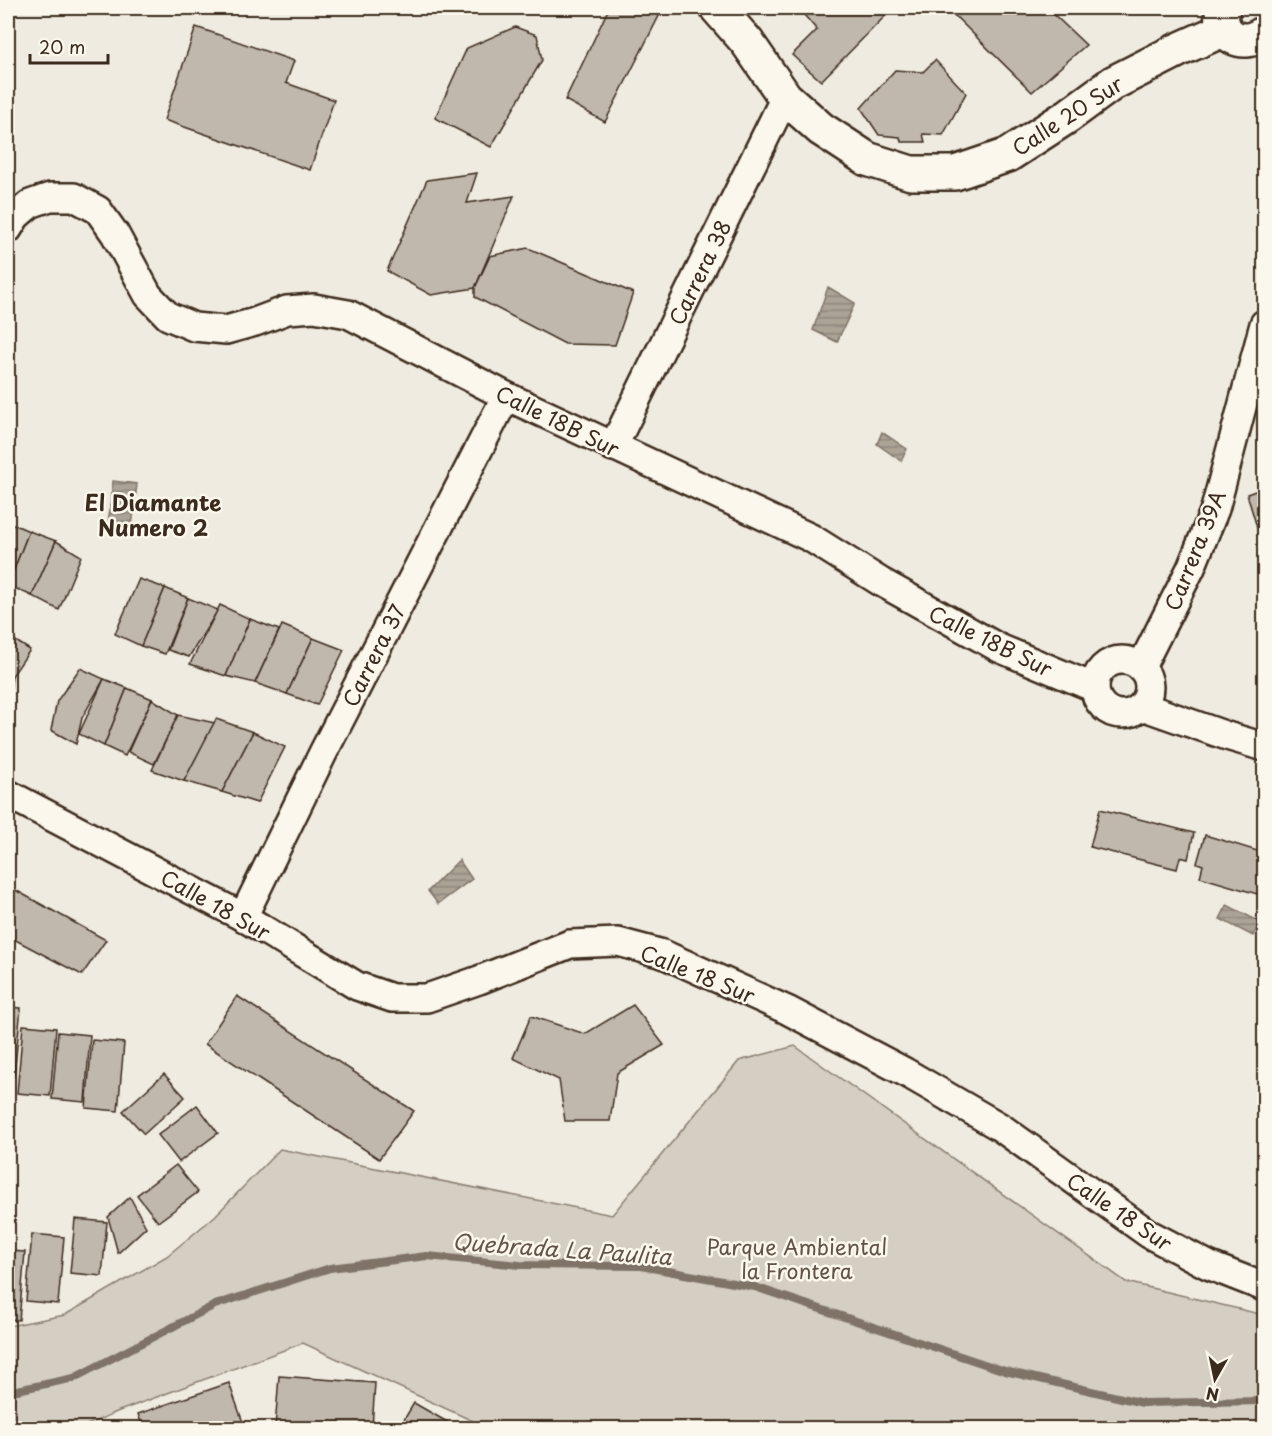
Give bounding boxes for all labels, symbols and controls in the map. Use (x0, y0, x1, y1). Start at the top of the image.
scale bar (30, 27, 108, 65)
text: 20 m (39, 33, 85, 60)
street label: Calle 20 Sur (1005, 67, 1129, 163)
street label: Carrera 38 (660, 214, 738, 330)
street label: Calle 18B Sur (491, 376, 626, 464)
district label: El Diamante Numero 2 (85, 485, 221, 543)
street label: Carrera 39A (1155, 485, 1233, 615)
street label: Calle 18B Sur (924, 596, 1059, 684)
street label: Carrera 37 (333, 598, 413, 712)
street label: Calle 18 Sur (155, 861, 277, 947)
street label: Calle 18 Sur (636, 935, 760, 1011)
street label: Calle 18 Sur (1061, 1164, 1179, 1258)
water label: Quebrada La Paulita (451, 1224, 674, 1272)
park label: Parque Ambiental la Frontera (707, 1230, 887, 1286)
north arrow (1185, 1349, 1245, 1409)
text: N (1204, 1382, 1221, 1408)

